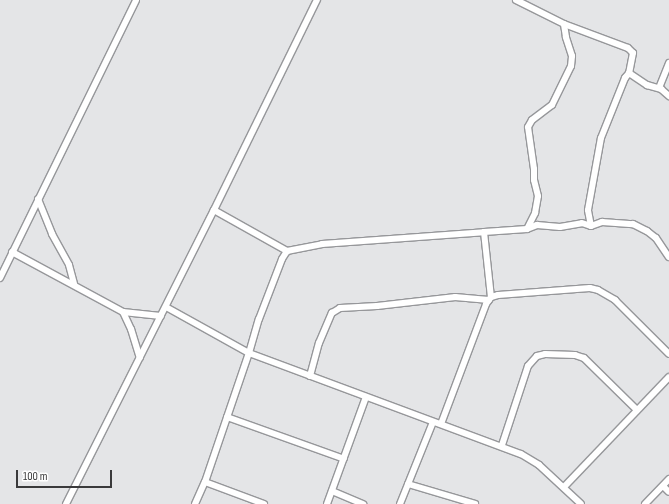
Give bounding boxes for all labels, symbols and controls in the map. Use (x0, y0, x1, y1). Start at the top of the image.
scale bar (18, 462, 114, 488)
text: 100 m (23, 469, 48, 484)

